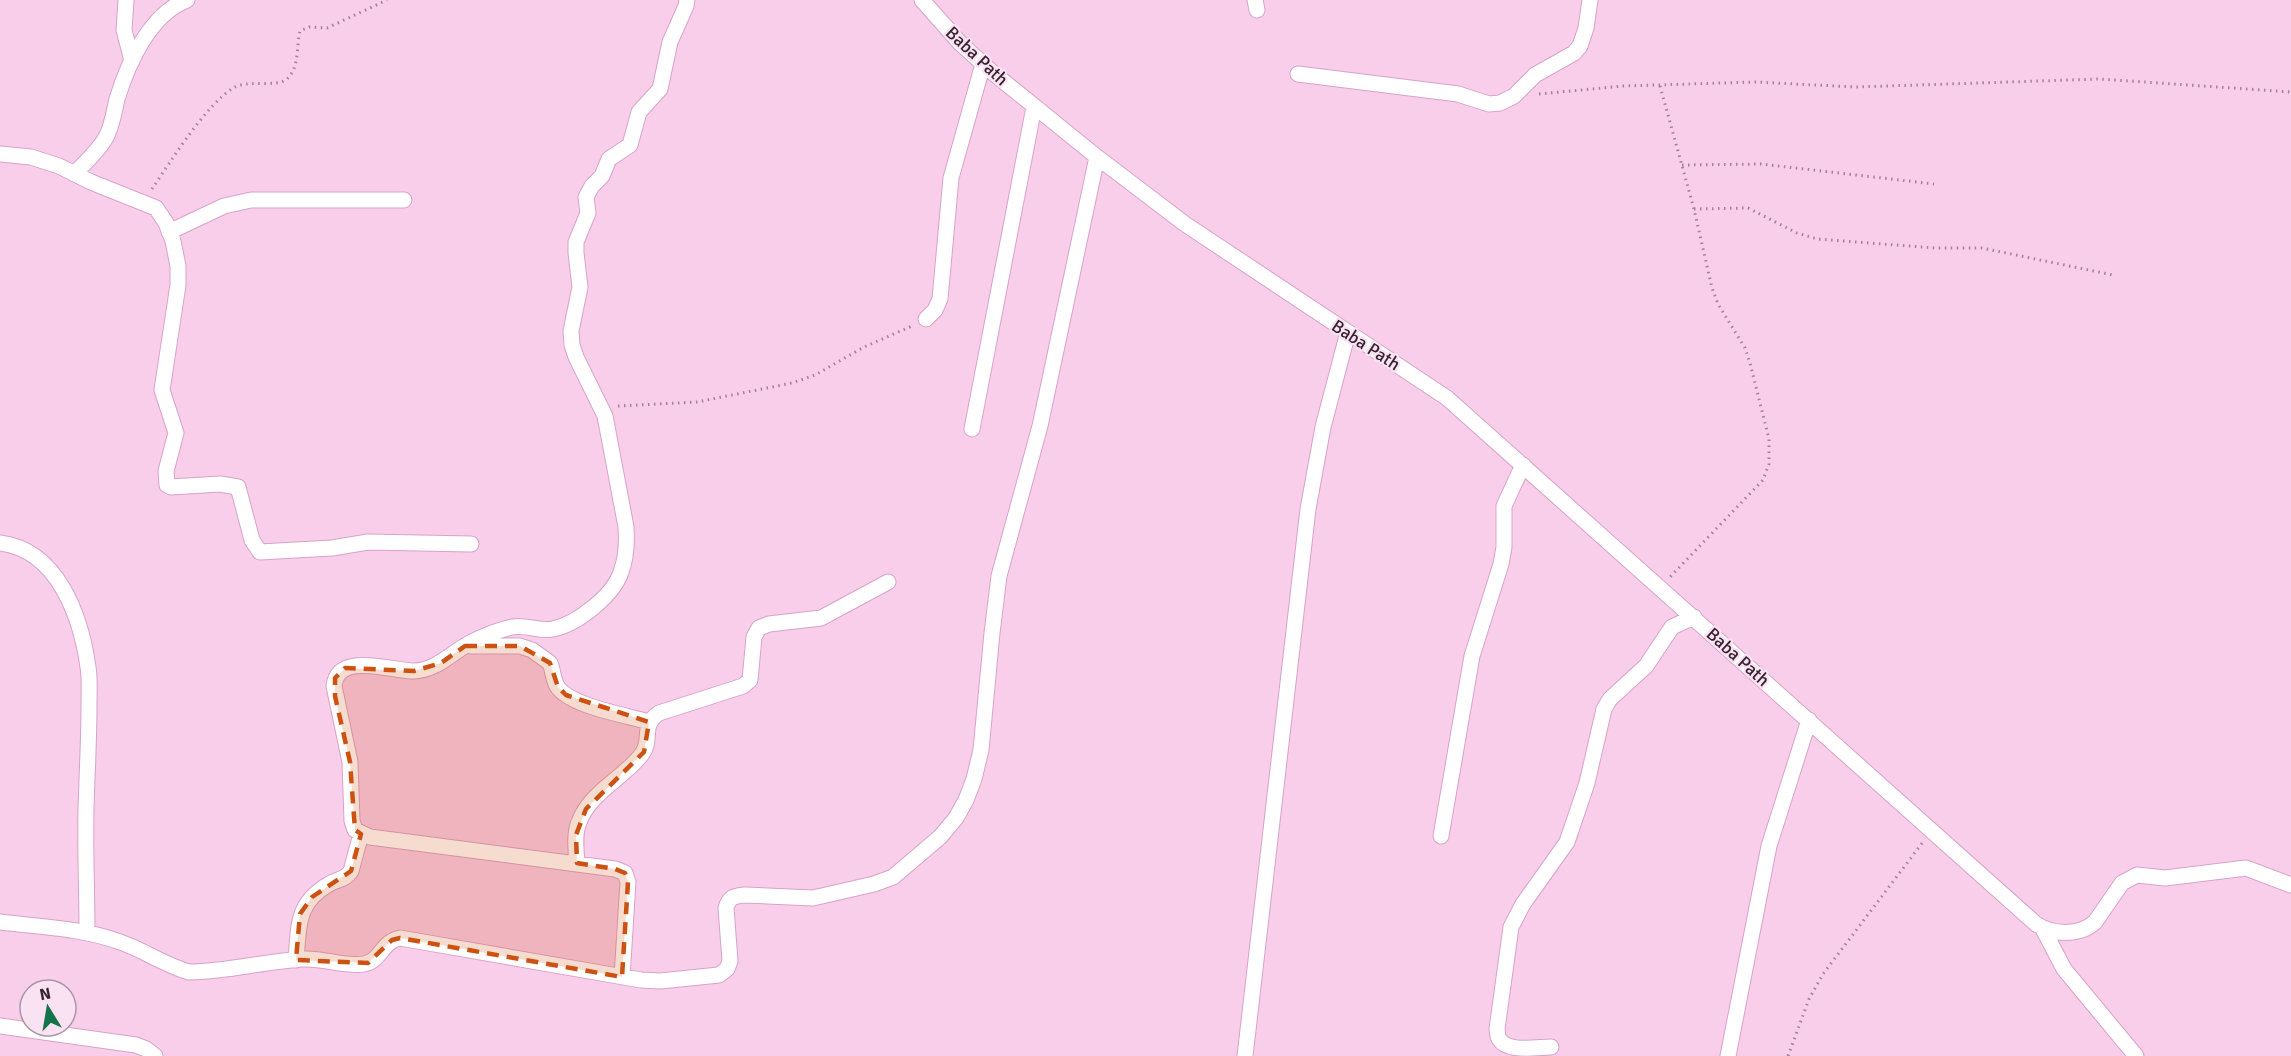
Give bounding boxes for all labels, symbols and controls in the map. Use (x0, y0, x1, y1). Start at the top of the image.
street label: Baba Path (941, 22, 1013, 90)
street label: Baba Path (1328, 315, 1404, 375)
street label: Baba Path (1702, 623, 1774, 691)
north arrow (18, 978, 78, 1038)
text: N (38, 983, 53, 1005)

